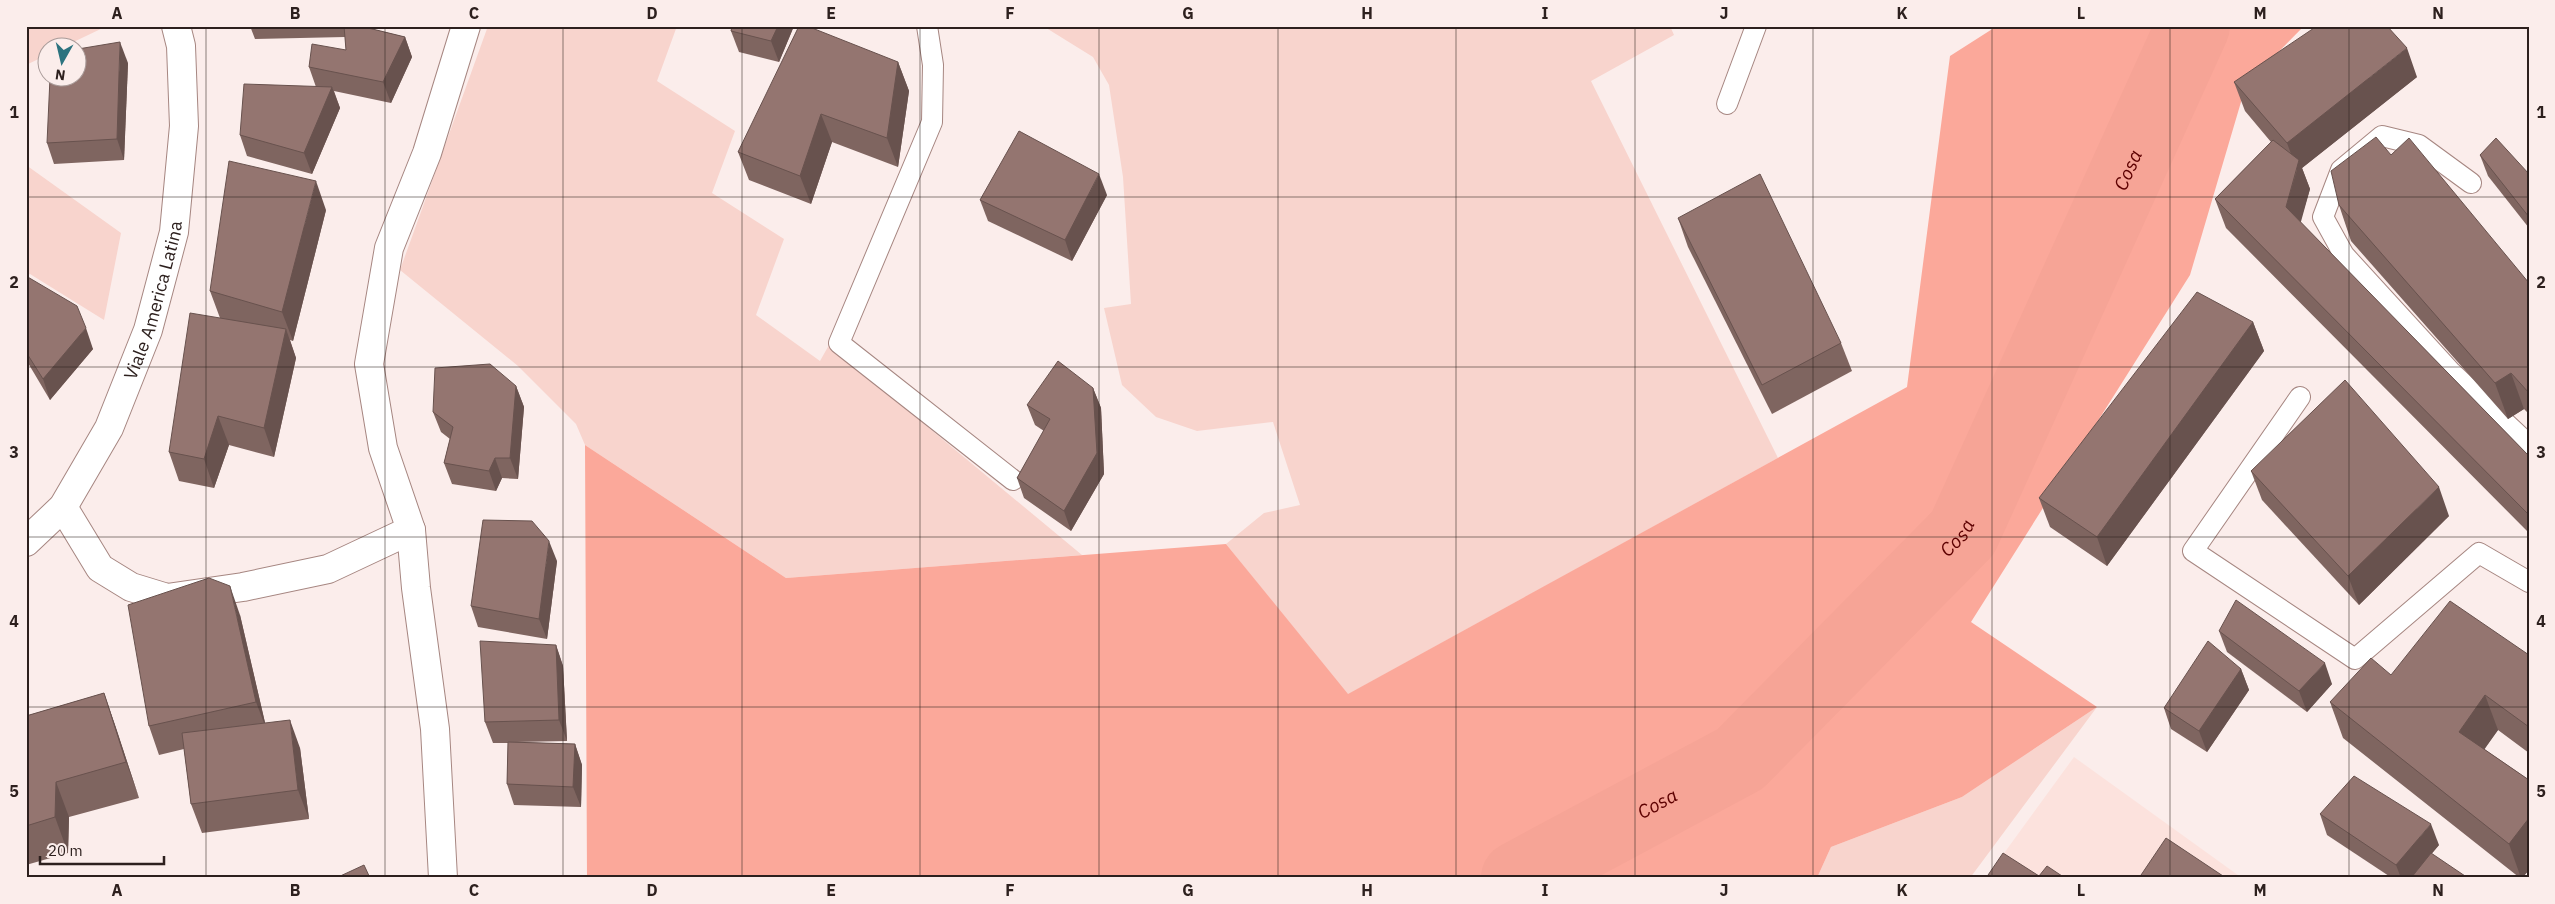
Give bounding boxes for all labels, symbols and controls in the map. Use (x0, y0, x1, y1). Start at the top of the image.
text: A (112, 3, 123, 23)
text: B (290, 3, 301, 23)
text: C (469, 3, 479, 23)
text: D (646, 3, 658, 23)
text: E (826, 3, 836, 23)
text: F (1005, 3, 1015, 23)
text: G (1182, 3, 1194, 23)
text: H (1361, 3, 1373, 23)
text: I (1542, 3, 1549, 23)
text: J (1720, 3, 1728, 23)
text: K (1896, 3, 1908, 23)
text: L (2077, 3, 2085, 23)
text: M (2253, 3, 2267, 23)
text: N (2432, 3, 2444, 23)
north arrow (38, 38, 88, 88)
text: N (54, 65, 66, 84)
text: 1 (9, 102, 19, 122)
text: 1 (2536, 102, 2546, 122)
water label: Cosa (2108, 146, 2147, 194)
street label: Viale America Latina (118, 219, 187, 383)
text: 2 (9, 272, 19, 292)
text: 2 (2536, 272, 2546, 292)
text: 3 (9, 442, 19, 462)
text: 3 (2536, 442, 2546, 462)
water label: Cosa (1935, 516, 1980, 562)
text: 4 (9, 611, 19, 631)
text: 4 (2536, 611, 2546, 631)
text: 5 (9, 781, 19, 801)
text: 5 (2536, 781, 2546, 801)
water label: Cosa (1633, 783, 1681, 824)
scale bar (40, 834, 164, 866)
text: 20 m (48, 841, 83, 860)
text: A (112, 880, 123, 900)
text: B (290, 880, 301, 900)
text: C (469, 880, 479, 900)
text: D (646, 880, 658, 900)
text: E (826, 880, 836, 900)
text: F (1005, 880, 1015, 900)
text: G (1182, 880, 1194, 900)
text: H (1361, 880, 1373, 900)
text: I (1542, 880, 1549, 900)
text: J (1720, 880, 1728, 900)
text: K (1896, 880, 1908, 900)
text: L (2077, 880, 2085, 900)
text: M (2253, 880, 2267, 900)
text: N (2432, 880, 2444, 900)

